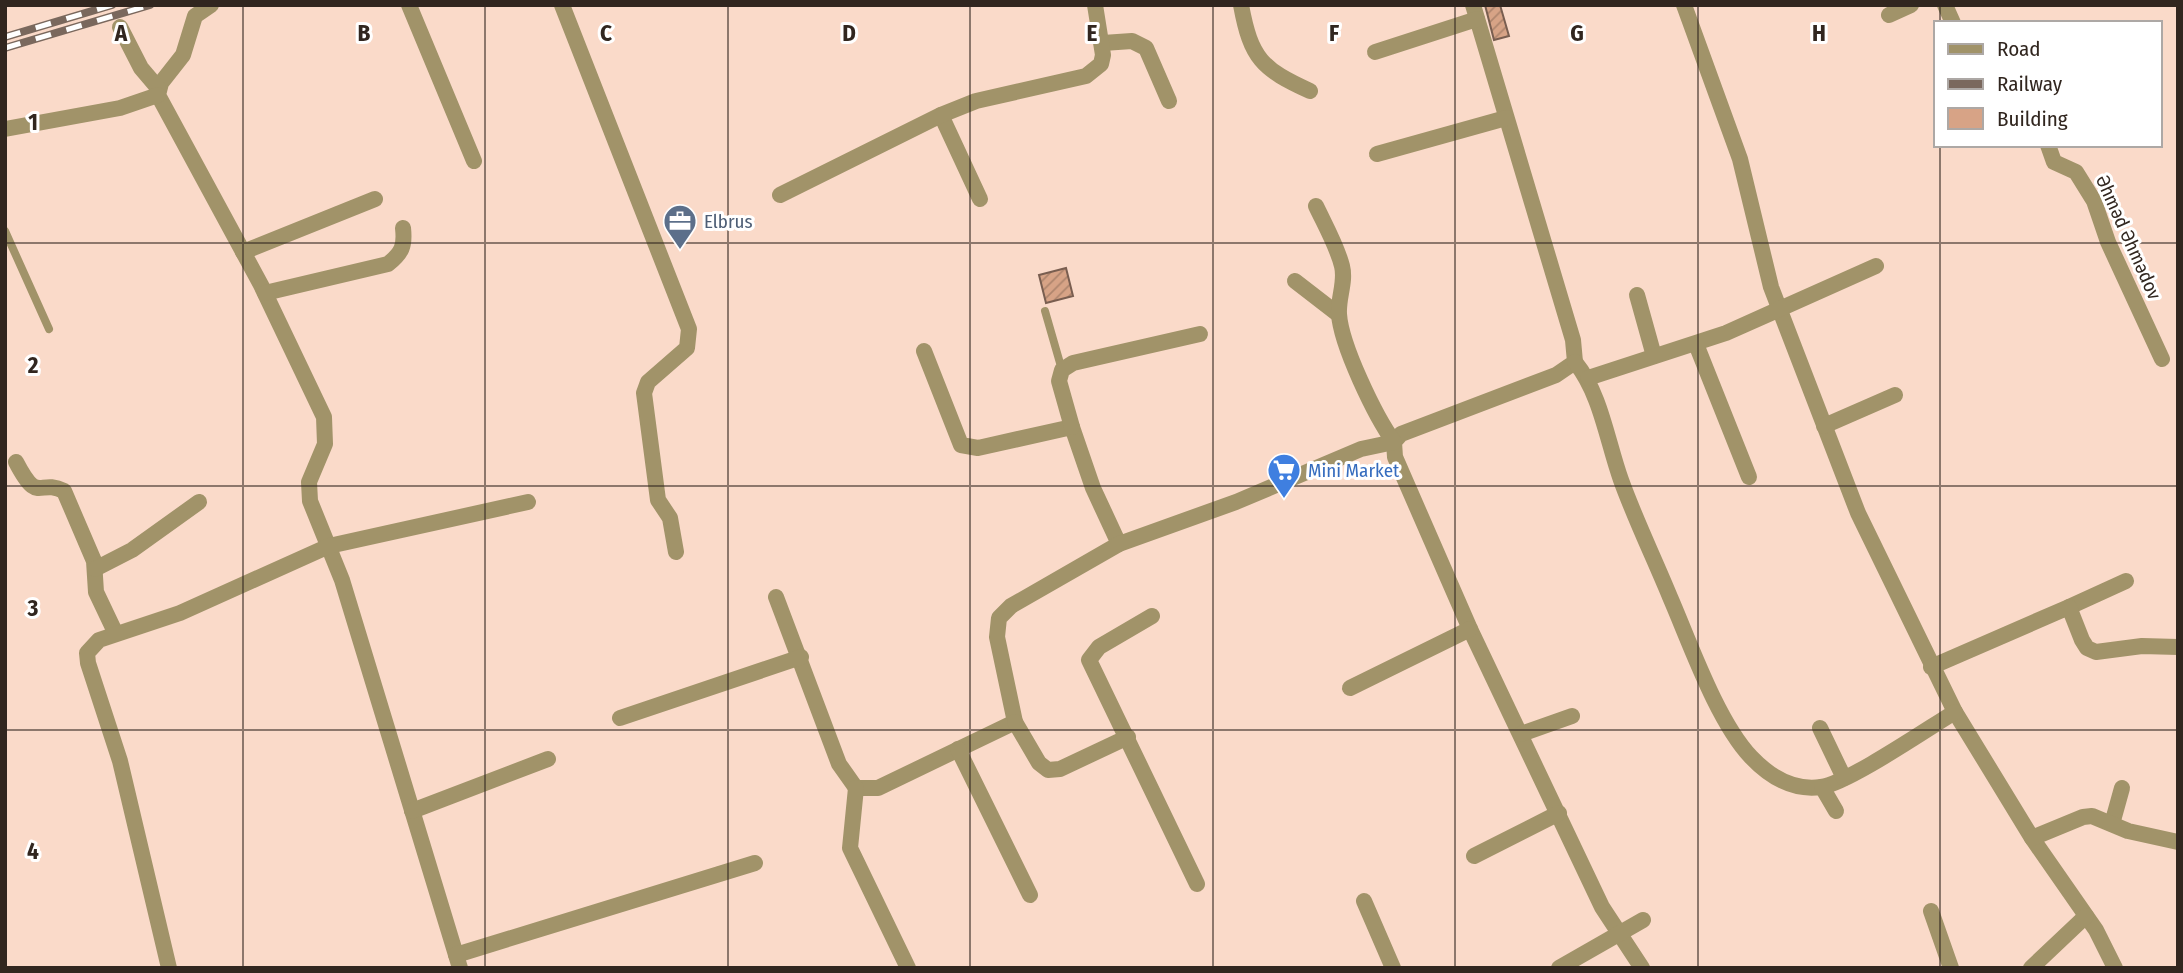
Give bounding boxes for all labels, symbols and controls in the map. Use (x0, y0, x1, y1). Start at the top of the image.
text: A (114, 19, 128, 47)
text: B (358, 19, 371, 47)
text: C (600, 19, 612, 47)
text: D (842, 19, 856, 47)
text: E (1087, 19, 1098, 47)
text: F (1329, 19, 1339, 47)
text: G (1570, 19, 1584, 47)
text: H (1812, 19, 1826, 47)
legend (1934, 21, 2162, 147)
text: Road (1997, 36, 2041, 62)
text: Railway (1997, 71, 2063, 97)
text: Building (1997, 106, 2068, 132)
text: 1 (28, 108, 38, 136)
street label: Əhməd Əhmədov (2091, 171, 2166, 303)
office icon: Elbrus (661, 202, 699, 251)
place label: Elbrus (704, 210, 753, 233)
text: 2 (27, 351, 39, 379)
supermarket icon: Mini Market (1265, 451, 1303, 500)
place label: Mini Market (1308, 459, 1400, 482)
text: 3 (27, 594, 39, 622)
text: 4 (27, 837, 39, 865)

